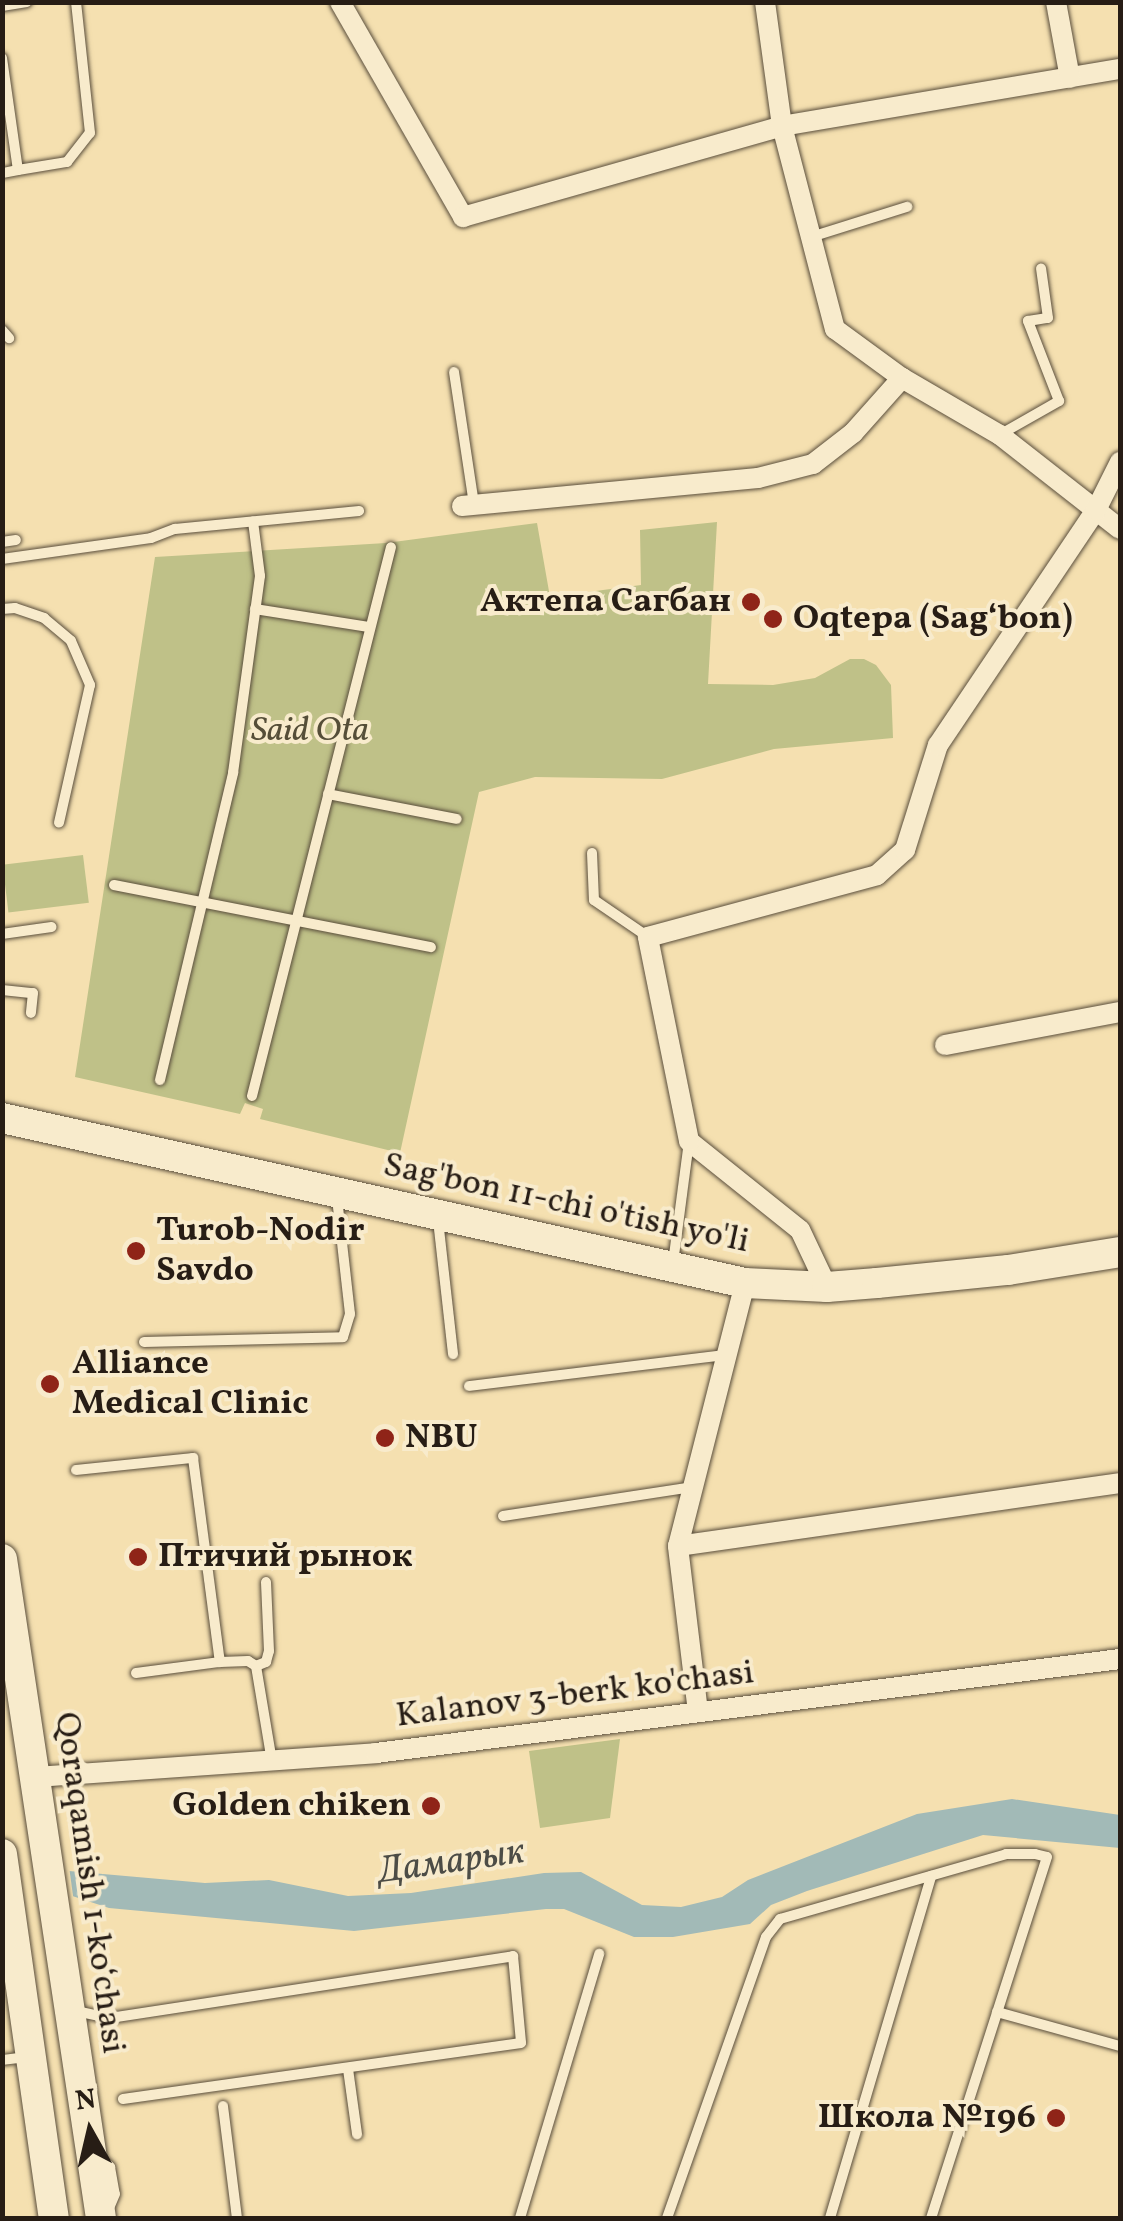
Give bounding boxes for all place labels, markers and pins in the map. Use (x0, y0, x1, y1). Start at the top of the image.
place label: Актепа Сагбан (480, 581, 731, 623)
marker: Актепа Сагбан (740, 591, 762, 613)
place label: Oqtepa (Sagʻbon) (793, 598, 1073, 640)
marker: Oqtepa (Sagʻbon) (762, 608, 784, 630)
place label: Turob-Nodir Savdo (156, 1210, 365, 1292)
marker: Turob-Nodir Savdo (125, 1240, 147, 1262)
place label: Alliance Medical Clinic (72, 1343, 308, 1425)
marker: Alliance Medical Clinic (37, 1371, 63, 1397)
place label: NBU (405, 1417, 478, 1459)
marker: NBU (374, 1427, 396, 1449)
place label: Птичий рынок (158, 1536, 413, 1578)
marker: Птичий рынок (127, 1546, 149, 1568)
place label: Golden chiken (172, 1785, 411, 1827)
marker: Golden chiken (420, 1795, 442, 1817)
place label: Школа №196 (818, 2097, 1036, 2139)
marker: Школа №196 (1045, 2107, 1067, 2129)

